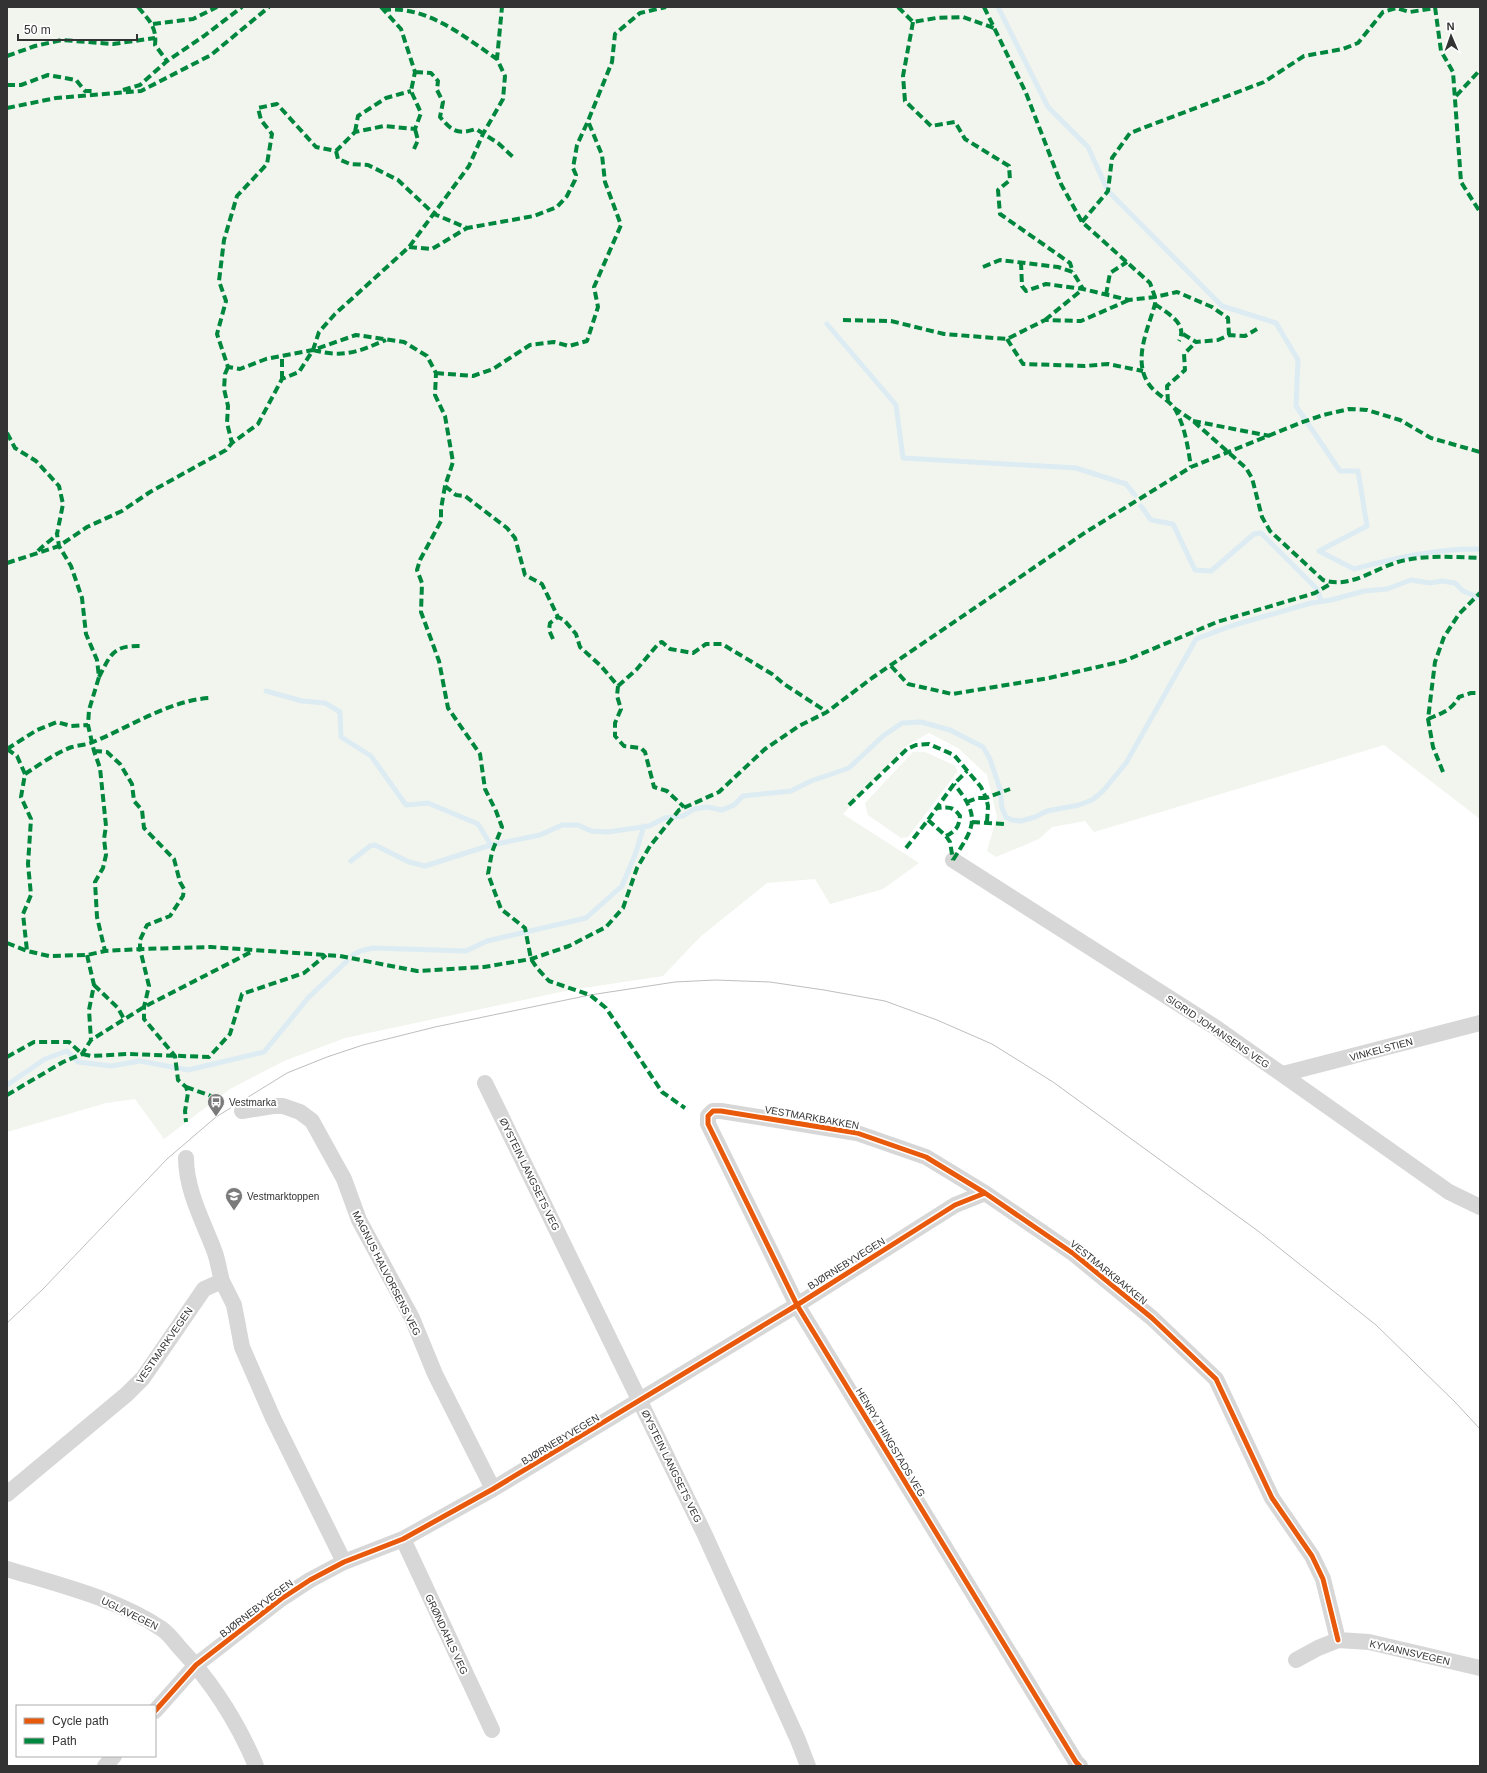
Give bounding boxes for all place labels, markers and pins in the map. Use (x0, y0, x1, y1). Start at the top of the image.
bus stop icon: Vestmarka (206, 1092, 226, 1117)
place label: Vestmarka (229, 1097, 277, 1108)
school or university icon: Vestmarktoppen (224, 1186, 244, 1211)
place label: Vestmarktoppen (247, 1191, 319, 1202)

